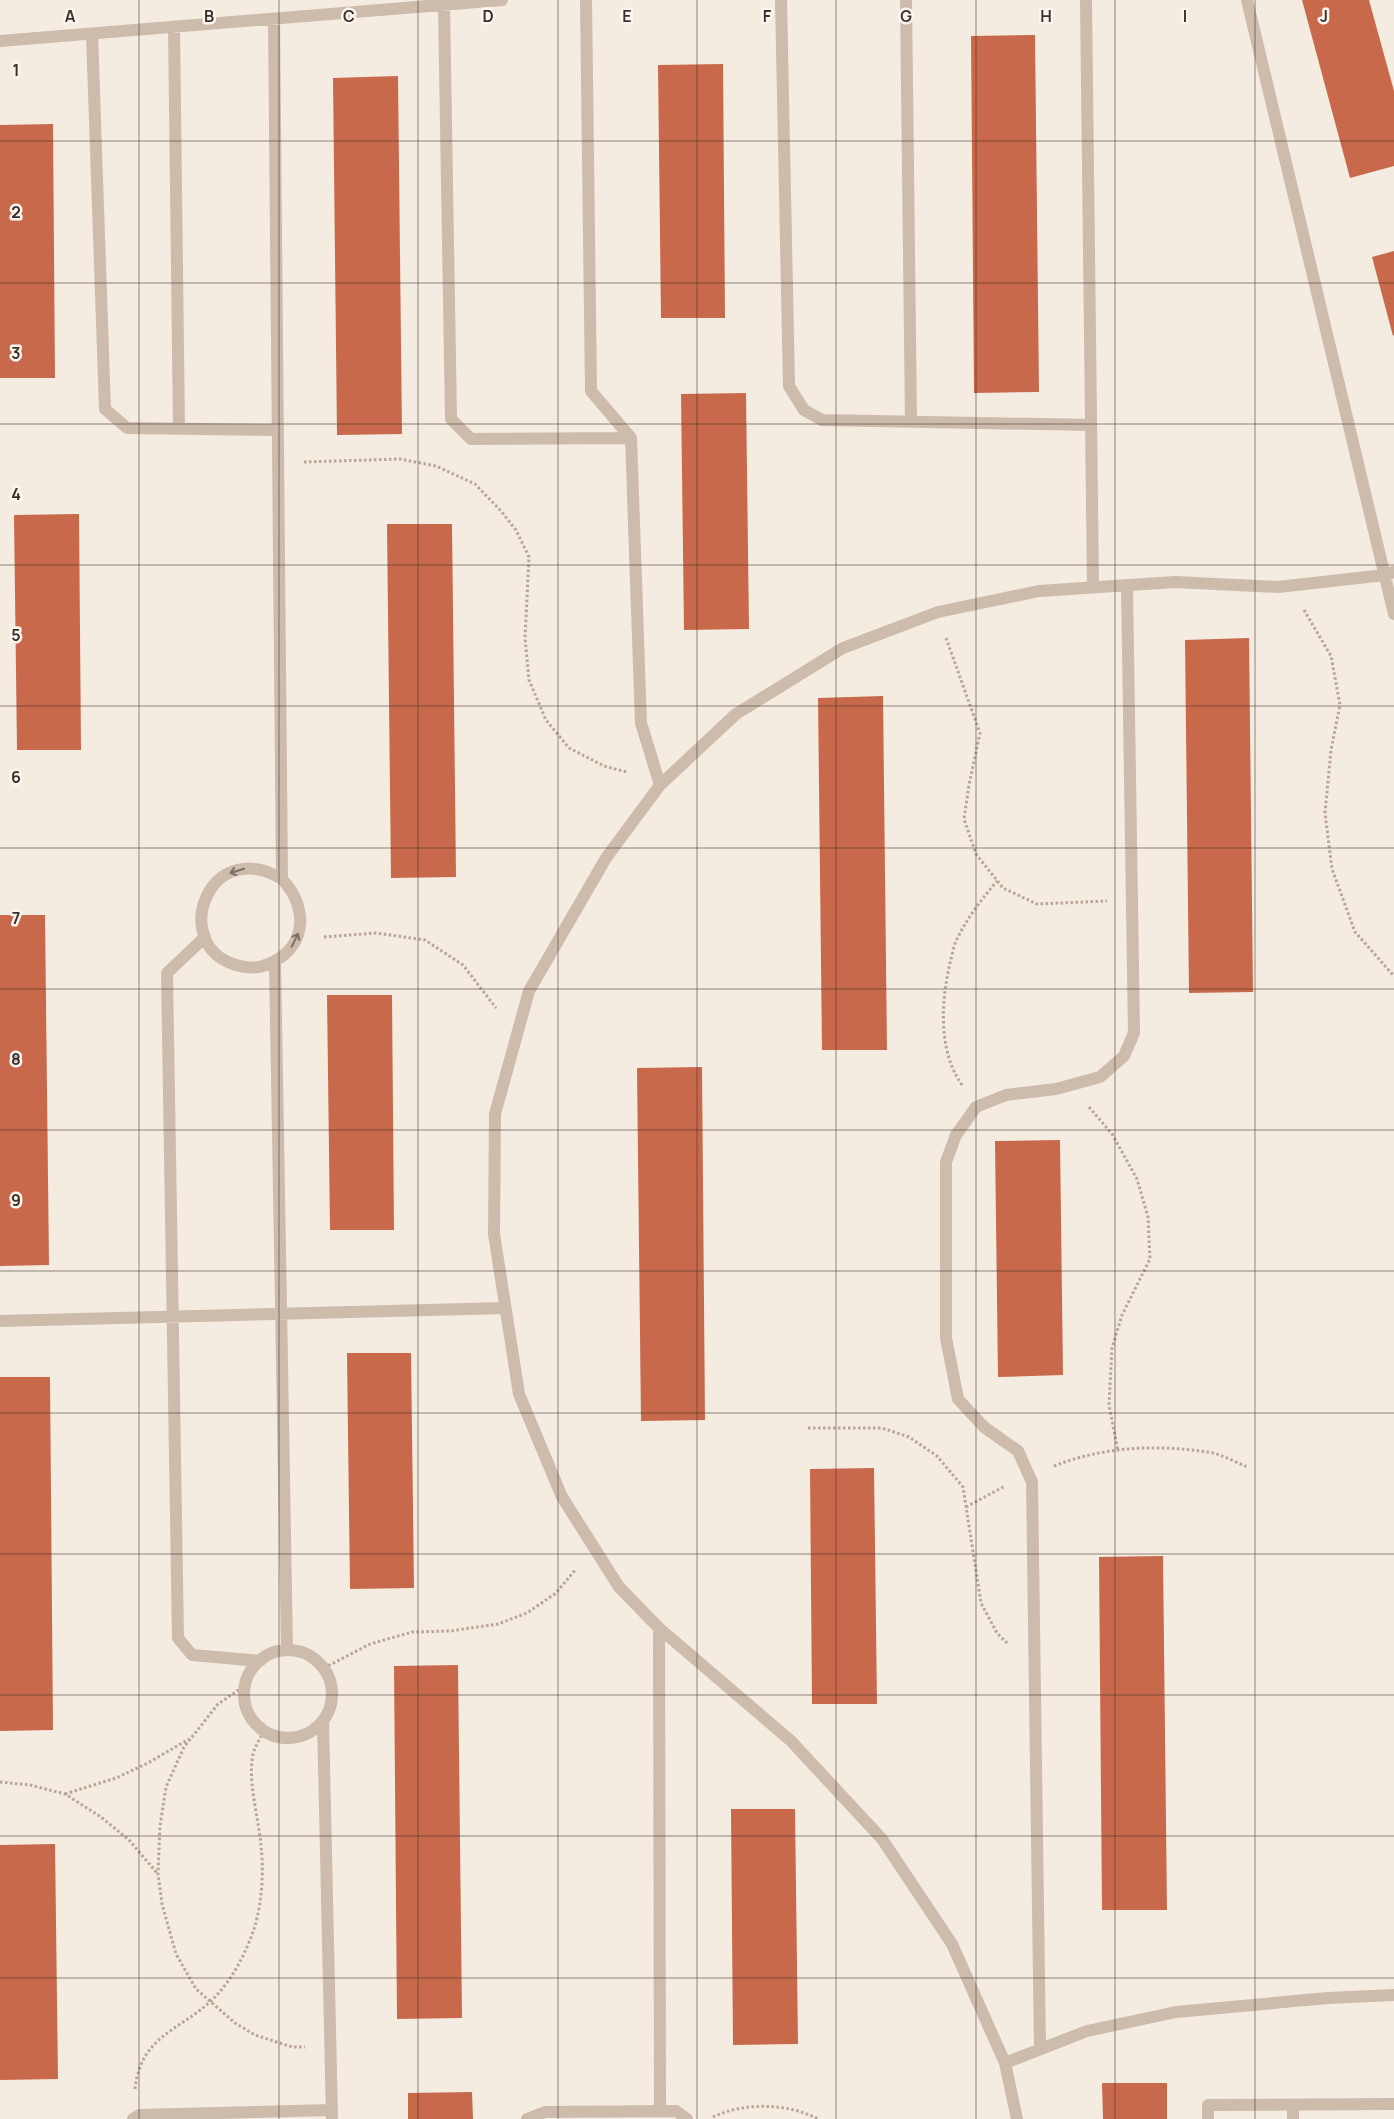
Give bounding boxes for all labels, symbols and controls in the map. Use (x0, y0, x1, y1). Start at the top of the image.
text: A (65, 5, 76, 27)
text: B (204, 5, 214, 27)
text: C (343, 5, 355, 27)
text: D (482, 5, 494, 27)
text: E (622, 5, 632, 27)
text: F (763, 5, 772, 27)
text: G (900, 5, 912, 27)
text: H (1040, 5, 1052, 27)
text: I (1183, 5, 1187, 27)
text: J (1320, 5, 1328, 27)
text: 1 (12, 59, 20, 81)
text: 2 (11, 201, 21, 223)
text: 3 (11, 342, 21, 364)
text: 4 (11, 483, 21, 505)
text: 5 (11, 624, 21, 646)
text: 6 (11, 766, 21, 788)
one-way arrow (229, 866, 245, 876)
text: 7 (12, 907, 20, 929)
one-way arrow (290, 932, 300, 947)
text: 8 (11, 1048, 21, 1070)
text: 9 (11, 1189, 21, 1211)

